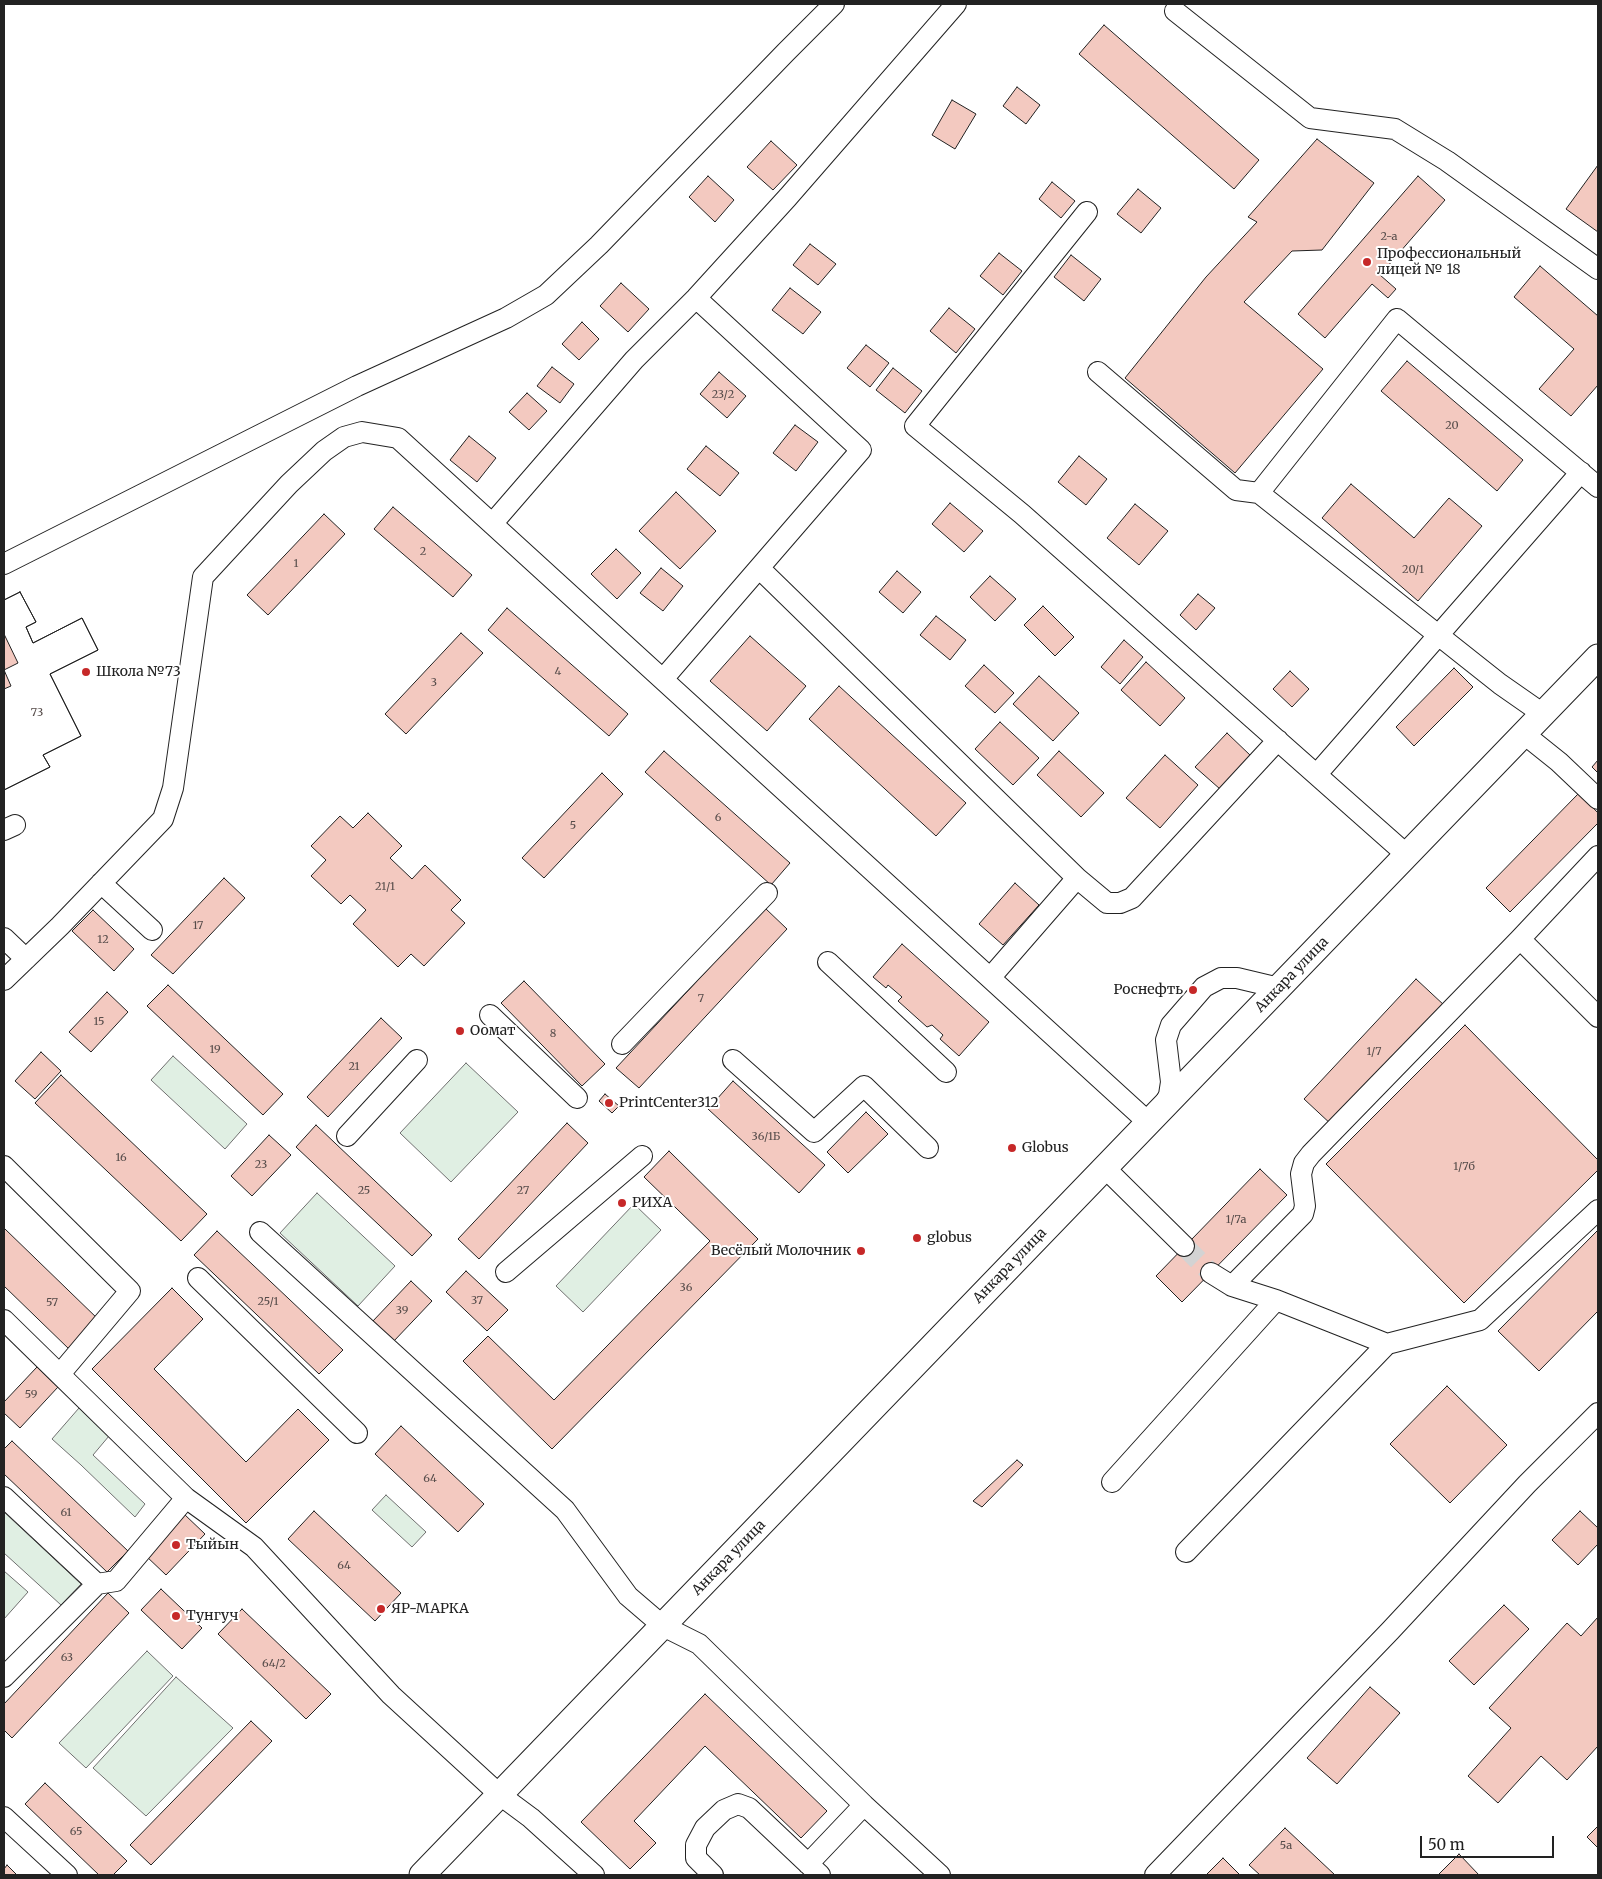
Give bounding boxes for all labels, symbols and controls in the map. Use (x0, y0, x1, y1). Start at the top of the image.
house number: 2-a (1381, 230, 1397, 244)
place label: Профессиональный лицей № 18 (1377, 246, 1521, 278)
marker: Профессиональный лицей № 18 (1361, 256, 1373, 268)
house number: 23/2 (712, 388, 734, 402)
house number: 20 (1445, 419, 1459, 433)
house number: 2 (420, 545, 426, 559)
house number: 1 (294, 557, 298, 571)
house number: 20/1 (1402, 563, 1424, 577)
place label: Школа №73 (96, 664, 181, 680)
house number: 4 (555, 665, 561, 679)
marker: Школа №73 (80, 666, 92, 678)
house number: 3 (431, 676, 437, 690)
house number: 73 (31, 706, 43, 720)
house number: 6 (715, 811, 721, 825)
house number: 5 (570, 819, 576, 833)
house number: 21/1 (375, 880, 395, 894)
house number: 17 (193, 919, 203, 933)
house number: 12 (97, 933, 109, 947)
street label: Анкара улица (1252, 934, 1332, 1016)
place label: Роснефть (1113, 982, 1183, 998)
marker: Роснефть (1187, 984, 1199, 996)
house number: 7 (698, 992, 704, 1006)
house number: 15 (93, 1015, 105, 1029)
place label: Оомат (470, 1023, 515, 1039)
marker: Оомат (454, 1025, 466, 1037)
house number: 8 (550, 1027, 556, 1041)
house number: 19 (209, 1043, 221, 1057)
house number: 1/7 (1366, 1045, 1382, 1059)
house number: 21 (348, 1060, 360, 1074)
place label: PrintCenter312 (619, 1095, 719, 1111)
marker: PrintCenter312 (603, 1097, 615, 1109)
house number: 36/1Б (752, 1130, 780, 1144)
place label: Globus (1022, 1140, 1069, 1156)
marker: Globus (1006, 1142, 1018, 1154)
house number: 16 (115, 1151, 127, 1165)
house number: 23 (255, 1158, 267, 1172)
house number: 1/7б (1453, 1160, 1475, 1174)
house number: 25 (358, 1184, 370, 1198)
house number: 27 (517, 1184, 529, 1198)
place label: РИХА (632, 1195, 672, 1211)
marker: РИХА (616, 1197, 628, 1209)
house number: 1/7а (1226, 1213, 1246, 1227)
street label: Анкара улица (970, 1225, 1050, 1307)
place label: globus (927, 1230, 972, 1246)
marker: globus (911, 1232, 923, 1244)
place label: Весёлый Молочник (711, 1243, 851, 1259)
marker: Весёлый Молочник (855, 1245, 867, 1257)
house number: 36 (680, 1281, 692, 1295)
house number: 37 (471, 1294, 483, 1308)
house number: 25/1 (258, 1295, 278, 1309)
house number: 57 (46, 1296, 58, 1310)
house number: 39 (396, 1304, 408, 1318)
house number: 59 (25, 1388, 37, 1402)
house number: 64 (423, 1472, 437, 1486)
house number: 61 (61, 1506, 71, 1520)
street label: Анкара улица (689, 1517, 769, 1599)
place label: Тыйын (186, 1537, 239, 1553)
marker: Тыйын (170, 1539, 182, 1551)
house number: 64 (337, 1559, 351, 1573)
place label: ЯР-МАРКА (391, 1601, 469, 1617)
marker: ЯР-МАРКА (375, 1603, 387, 1615)
place label: Тунгуч (186, 1608, 238, 1624)
marker: Тунгуч (170, 1610, 182, 1622)
house number: 63 (61, 1651, 73, 1665)
house number: 64/2 (262, 1657, 286, 1671)
house number: 65 (70, 1825, 82, 1839)
scale bar (1422, 1826, 1556, 1858)
text: 50 m (1428, 1835, 1465, 1854)
house number: 5а (1280, 1839, 1292, 1853)

